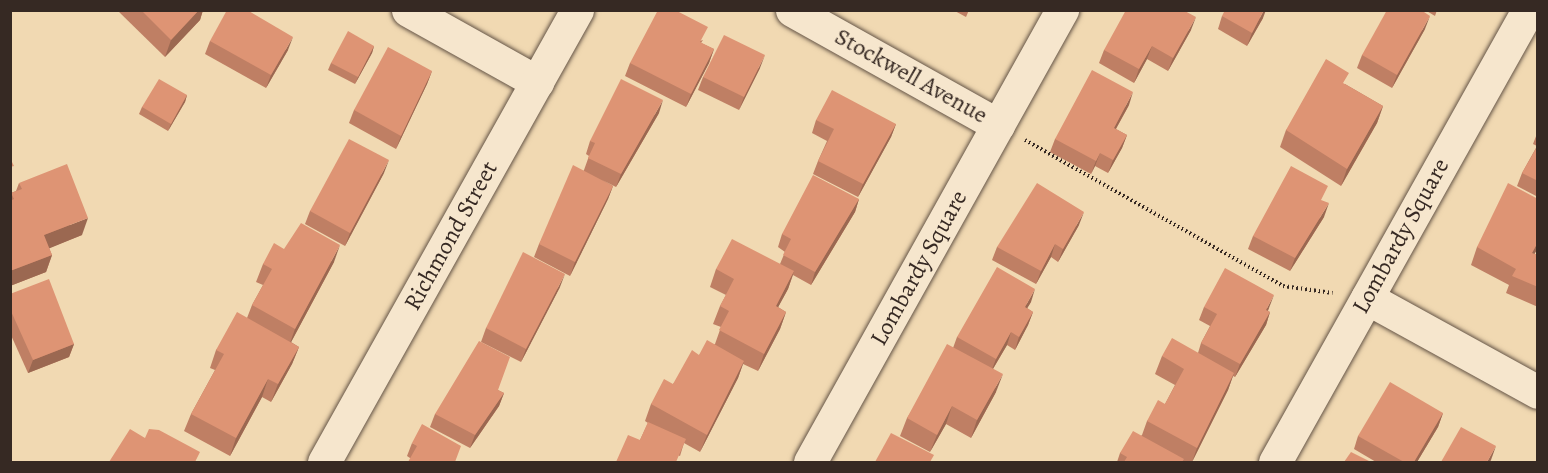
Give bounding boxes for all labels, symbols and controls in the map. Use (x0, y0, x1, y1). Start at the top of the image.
street label: Stockwell Avenue (830, 22, 992, 130)
street label: Lombardy Square (1346, 153, 1456, 319)
street label: Richmond Street (398, 156, 504, 316)
street label: Lombardy Square (864, 185, 974, 351)

